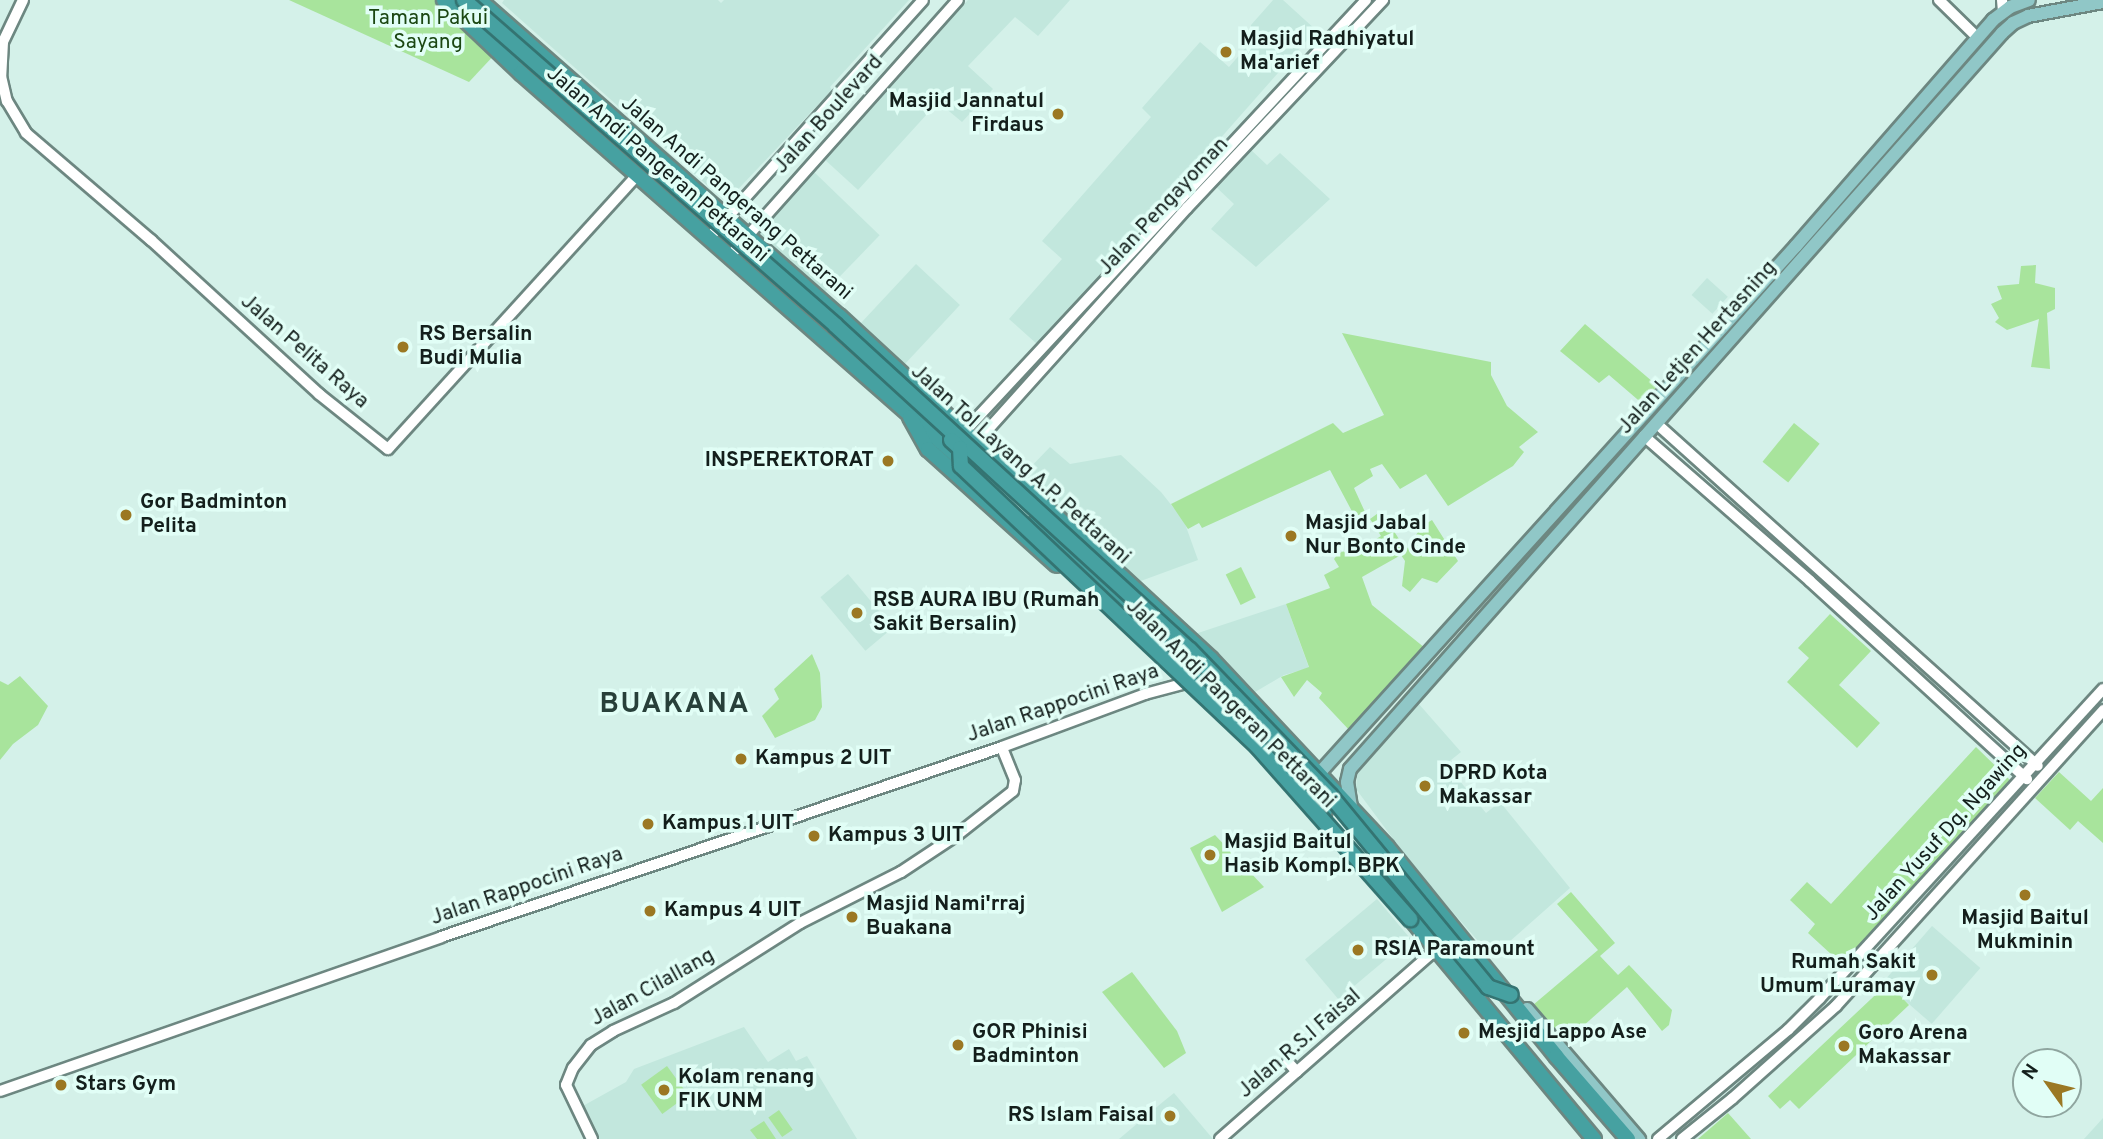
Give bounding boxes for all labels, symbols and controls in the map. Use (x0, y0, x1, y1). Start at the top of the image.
park label: Taman Pakui Sayang (368, 6, 488, 56)
place label: Masjid Radhiyatul Ma'arief (1240, 27, 1414, 77)
marker: Masjid Radhiyatul Ma'arief (1218, 44, 1234, 60)
street label: Jalan Boulevard (769, 50, 889, 180)
street label: Jalan Andi Pangeran Pettarani (540, 61, 774, 269)
place label: Masjid Jannatul Firdaus (889, 89, 1044, 139)
street label: Jalan Andi Pangerang Pettarani (615, 91, 857, 307)
marker: Masjid Jannatul Firdaus (1050, 106, 1066, 122)
street label: Jalan Pengayoman (1094, 133, 1234, 281)
street label: Jalan Letjen Hertasning (1613, 256, 1783, 440)
street label: Jalan Pelita Raya (235, 289, 373, 415)
place label: RS Bersalin Budi Mulia (419, 322, 533, 372)
marker: RS Bersalin Budi Mulia (393, 337, 413, 357)
street label: Jalan Tol Layang A.P. Pettarani (904, 359, 1136, 571)
place label: INSPEREKTORAT (705, 448, 874, 474)
marker: INSPEREKTORAT (880, 453, 896, 469)
place label: Gor Badminton Pelita (140, 490, 287, 540)
marker: Gor Badminton Pelita (118, 507, 134, 523)
place label: Masjid Jabal Nur Bonto Cinde (1305, 511, 1466, 561)
marker: Masjid Jabal Nur Bonto Cinde (1283, 528, 1299, 544)
place label: RSB AURA IBU (Rumah Sakit Bersalin) (873, 588, 1101, 638)
street label: Jalan Andi Pangeran Pettarani (1120, 594, 1340, 814)
marker: RSB AURA IBU (Rumah Sakit Bersalin) (847, 603, 867, 623)
street label: Jalan Rappocini Raya (964, 659, 1162, 749)
district label: BUAKANA (600, 688, 750, 722)
street label: Jalan Yusuf Dg. Ngawing (1859, 739, 2033, 927)
place label: Kampus 2 UIT (755, 746, 892, 772)
marker: Kampus 2 UIT (733, 751, 749, 767)
place label: DPRD Kota Makassar (1439, 761, 1547, 811)
marker: DPRD Kota Makassar (1417, 778, 1433, 794)
place label: Kampus 1 UIT (662, 811, 794, 837)
marker: Kampus 1 UIT (640, 816, 656, 832)
place label: Kampus 3 UIT (828, 823, 964, 849)
marker: Kampus 3 UIT (806, 828, 822, 844)
place label: Masjid Baitul Hasib Kompl. BPK (1224, 830, 1400, 880)
street label: Jalan Rappocini Raya (428, 842, 626, 932)
marker: Masjid Baitul Hasib Kompl. BPK (1202, 847, 1218, 863)
marker: Masjid Baitul Mukminin (2017, 887, 2033, 903)
place label: Masjid Nami'rraj Buakana (866, 892, 1025, 942)
place label: Kampus 4 UIT (664, 898, 801, 924)
marker: Kampus 4 UIT (642, 903, 658, 919)
place label: Masjid Baitul Mukminin (1961, 906, 2089, 956)
marker: Masjid Nami'rraj Buakana (844, 909, 860, 925)
place label: RSIA Paramount (1374, 937, 1536, 963)
marker: RSIA Paramount (1348, 940, 1368, 960)
street label: Jalan Cilallang (587, 944, 719, 1032)
place label: Rumah Sakit Umum Luramay (1760, 950, 1916, 1000)
marker: Rumah Sakit Umum Luramay (1922, 965, 1942, 985)
street label: Jalan R.S.I Faisal (1233, 984, 1367, 1104)
place label: GOR Phinisi Badminton (972, 1020, 1088, 1070)
place label: Mesjid Lappo Ase (1478, 1020, 1648, 1046)
place label: Goro Arena Makassar (1858, 1021, 1969, 1071)
marker: Mesjid Lappo Ase (1456, 1025, 1472, 1041)
marker: GOR Phinisi Badminton (950, 1037, 966, 1053)
marker: Goro Arena Makassar (1836, 1038, 1852, 1054)
north arrow (2012, 1048, 2082, 1118)
text: N (2017, 1060, 2045, 1085)
place label: Kolam renang FIK UNM (678, 1065, 814, 1115)
place label: Stars Gym (75, 1072, 176, 1098)
marker: Stars Gym (53, 1077, 69, 1093)
marker: Kolam renang FIK UNM (656, 1082, 672, 1098)
place label: RS Islam Faisal (1008, 1103, 1154, 1129)
marker: RS Islam Faisal (1160, 1106, 1180, 1126)

